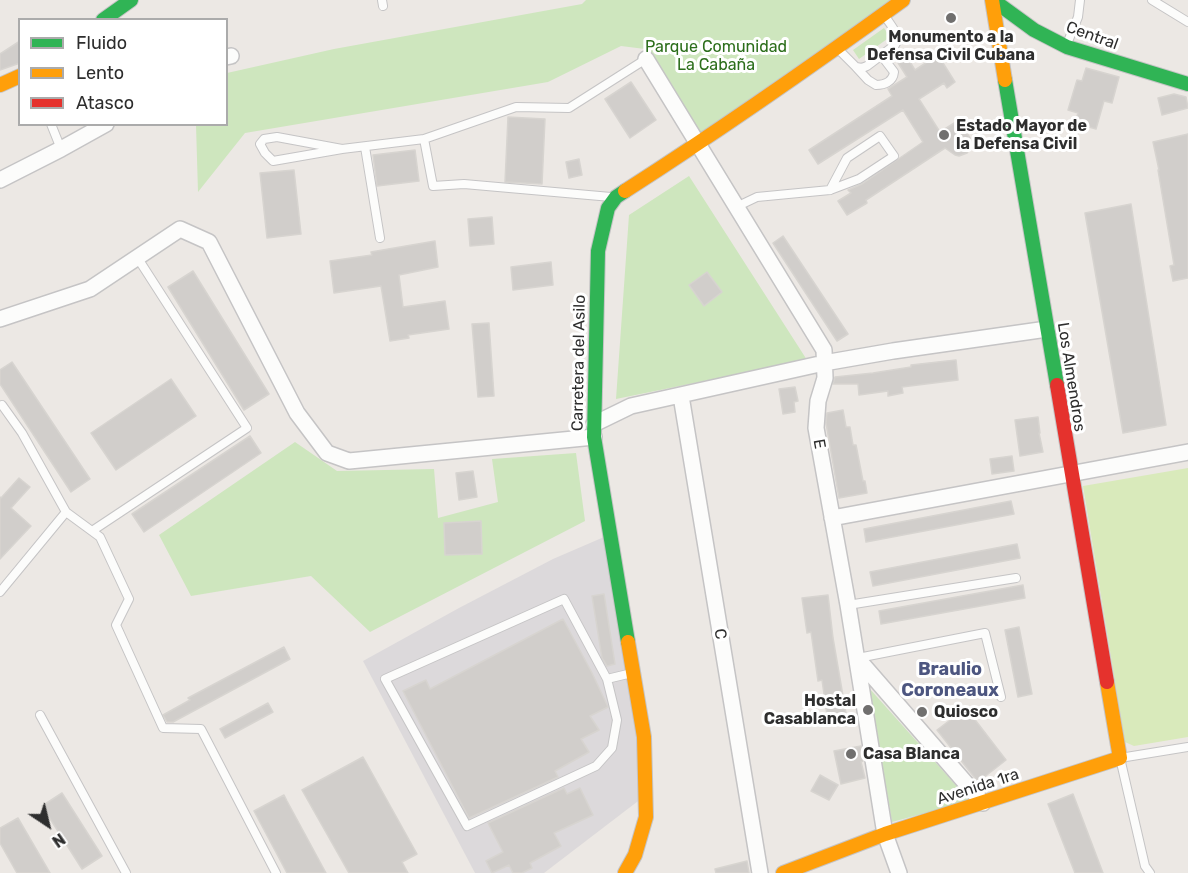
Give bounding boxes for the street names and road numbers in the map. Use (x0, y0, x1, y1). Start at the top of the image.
street label: Central (1063, 18, 1121, 54)
street label: Carretera del Asilo (568, 295, 590, 431)
street label: Los Almendros (1053, 321, 1089, 433)
street label: E (809, 438, 829, 450)
street label: C (710, 627, 730, 641)
street label: Avenida 1ra (935, 765, 1021, 809)

